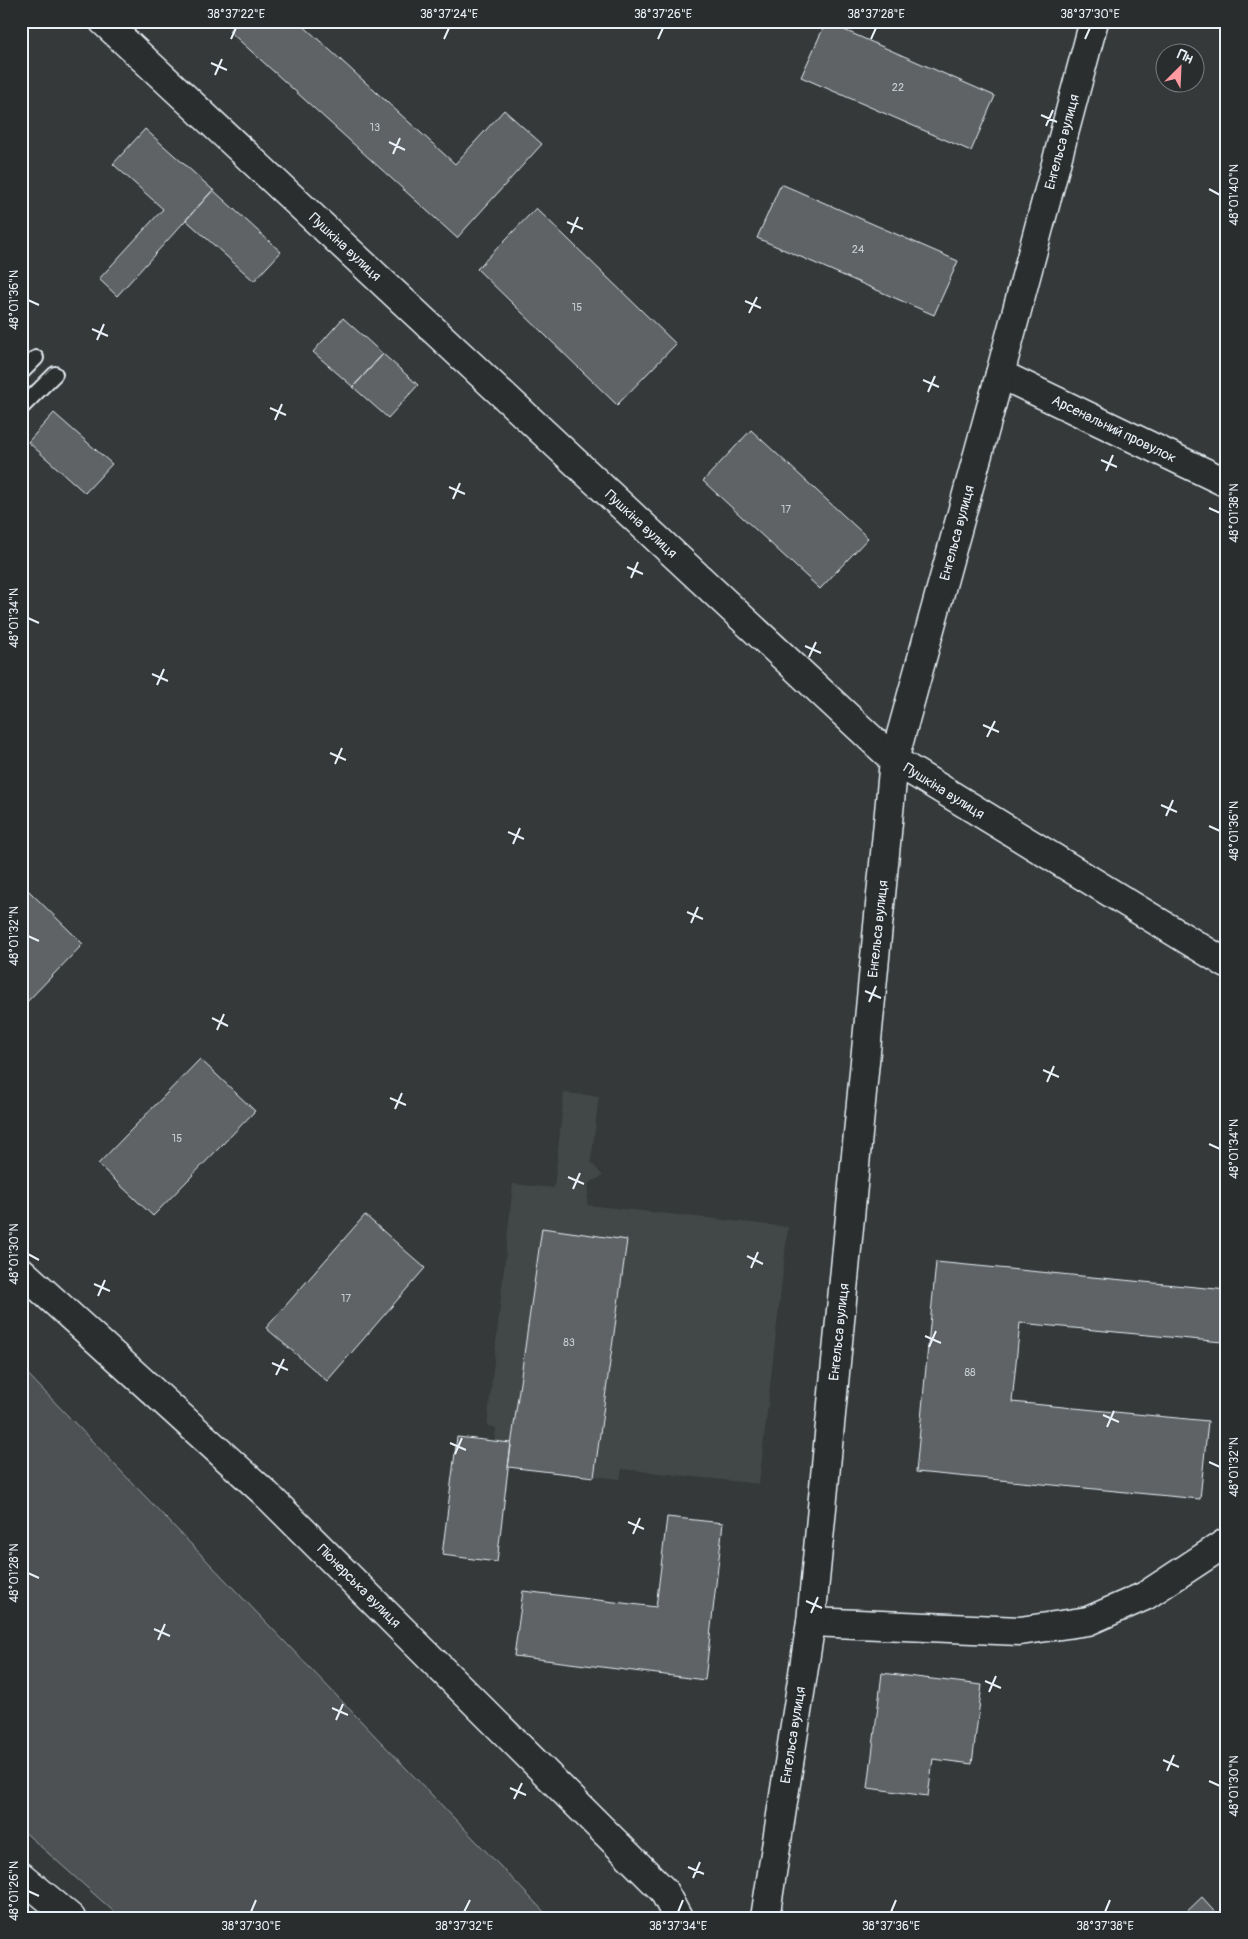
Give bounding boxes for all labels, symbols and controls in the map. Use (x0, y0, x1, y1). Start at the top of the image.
text: 38°37'22"E (207, 7, 265, 22)
text: 38°37'24"E (420, 7, 478, 22)
text: 38°37'26"E (634, 7, 692, 22)
text: 38°37'28"E (847, 7, 905, 22)
text: 38°37'30"E (1060, 7, 1120, 22)
north arrow (1156, 42, 1206, 92)
text: Пн (1175, 46, 1196, 67)
house number: 22 (892, 81, 904, 94)
street label: Енгельса вулиця (1041, 92, 1083, 192)
house number: 13 (370, 121, 380, 134)
text: 48°01'40"N (1227, 164, 1242, 226)
street label: Пушкіна вулиця (305, 209, 385, 285)
house number: 24 (852, 243, 865, 256)
text: 48°01'36"N (7, 270, 22, 330)
house number: 15 (572, 301, 582, 314)
street label: Арсенальний провулок (1049, 392, 1179, 466)
street label: Енгельса вулиця (936, 483, 978, 583)
text: 48°01'38"N (1227, 483, 1242, 543)
street label: Пушкіна вулиця (601, 486, 681, 562)
house number: 17 (781, 503, 791, 516)
text: 48°01'34"N (7, 588, 22, 648)
street label: Пушкіна вулиця (900, 759, 988, 823)
text: 48°01'36"N (1227, 801, 1242, 861)
street label: Енгельса вулиця (864, 879, 892, 979)
text: 48°01'32"N (7, 906, 22, 966)
text: 48°01'34"N (1227, 1119, 1242, 1179)
house number: 15 (172, 1132, 182, 1145)
text: 48°01'30"N (7, 1223, 22, 1285)
street label: Енгельса вулиця (825, 1282, 853, 1382)
house number: 17 (341, 1292, 351, 1305)
house number: 83 (563, 1336, 575, 1349)
house number: 88 (964, 1366, 976, 1379)
text: 48°01'32"N (1227, 1437, 1242, 1497)
street label: Піонерська вулиця (314, 1541, 404, 1631)
text: 48°01'28"N (7, 1543, 22, 1603)
street label: Енгельса вулиця (777, 1685, 809, 1785)
text: 48°01'30"N (1227, 1755, 1242, 1817)
text: 48°01'26"N (7, 1861, 22, 1921)
text: 38°37'30"E (221, 1919, 281, 1934)
text: 38°37'32"E (435, 1919, 493, 1934)
text: 38°37'34"E (649, 1919, 707, 1934)
text: 38°37'36"E (862, 1919, 920, 1934)
text: 38°37'38"E (1076, 1919, 1134, 1934)

